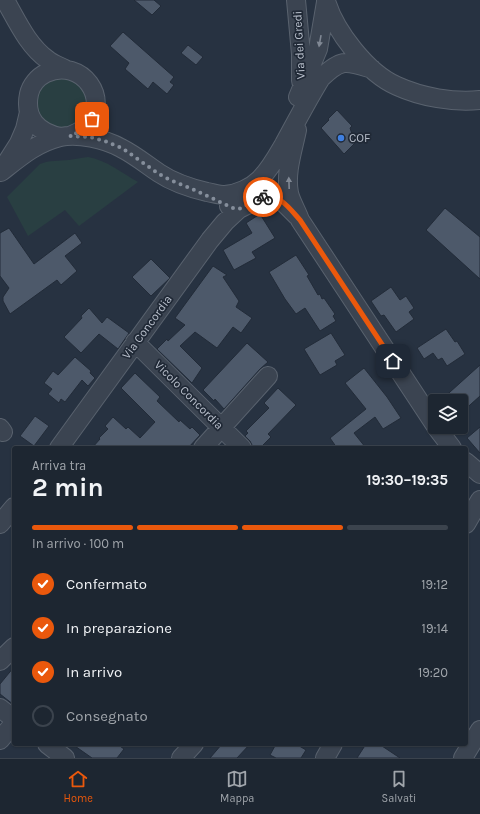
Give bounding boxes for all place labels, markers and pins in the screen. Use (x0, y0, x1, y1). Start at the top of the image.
pin (75, 102, 109, 136)
place label: COF (349, 131, 370, 145)
marker: COF (336, 133, 346, 143)
pin (376, 344, 410, 378)

